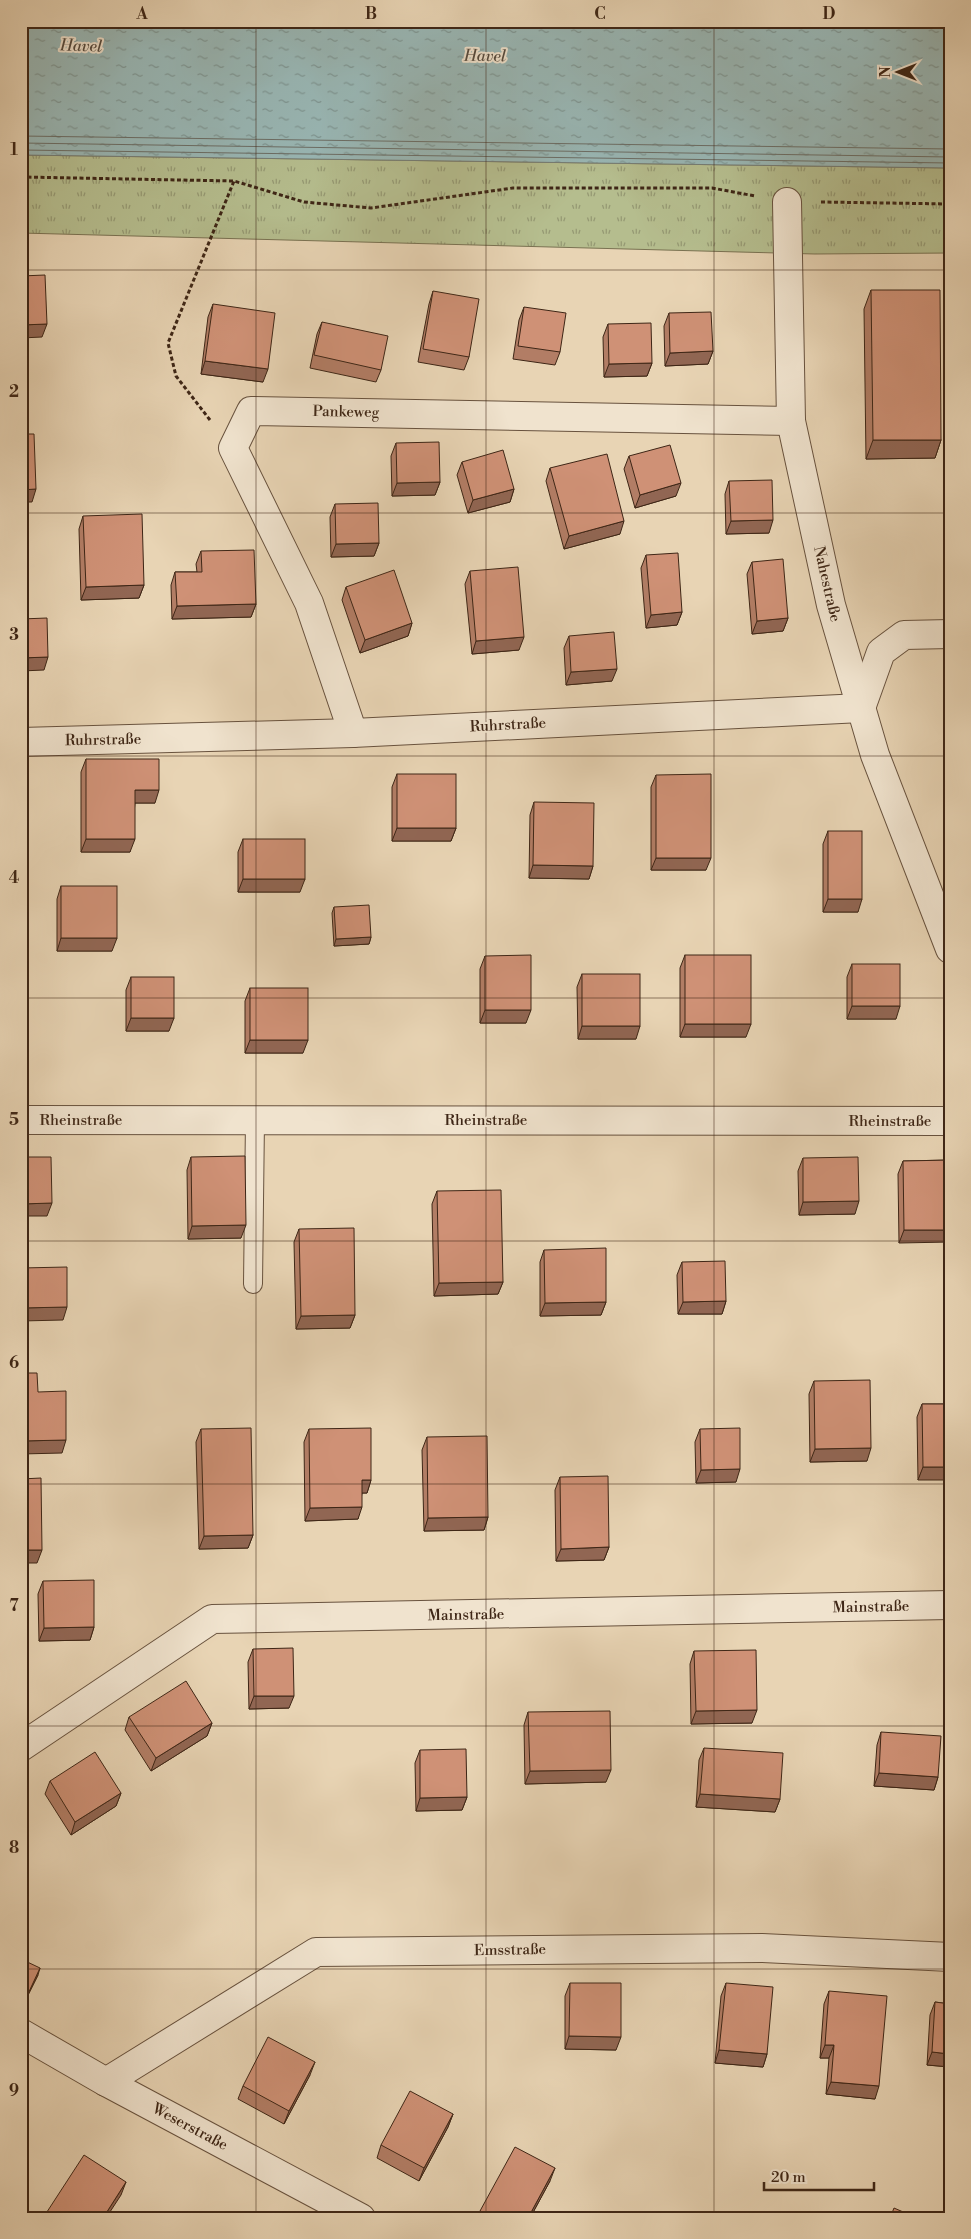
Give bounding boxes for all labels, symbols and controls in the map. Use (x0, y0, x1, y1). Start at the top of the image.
text: A (135, 4, 148, 24)
text: B (365, 4, 377, 24)
text: C (594, 4, 606, 24)
text: D (823, 4, 836, 24)
water label: Havel (59, 35, 103, 57)
water label: Havel (463, 46, 507, 66)
north arrow (874, 48, 924, 98)
text: N (877, 66, 895, 78)
text: 1 (10, 140, 18, 160)
text: 2 (9, 382, 19, 402)
street label: Pankeweg (312, 402, 380, 422)
street label: Nahestraße (809, 544, 845, 624)
text: 3 (9, 625, 19, 645)
street label: Ruhrstraße (469, 714, 547, 736)
street label: Ruhrstraße (65, 730, 141, 750)
text: 4 (9, 868, 20, 888)
text: 5 (9, 1110, 19, 1130)
street label: Rheinstraße (40, 1111, 122, 1130)
street label: Rheinstraße (445, 1111, 527, 1130)
street label: Rheinstraße (849, 1112, 931, 1131)
text: 6 (9, 1353, 19, 1373)
text: 7 (9, 1596, 19, 1616)
street label: Mainstraße (832, 1597, 910, 1617)
street label: Mainstraße (427, 1605, 505, 1625)
text: 8 (9, 1838, 19, 1858)
street label: Emsstraße (474, 1940, 546, 1960)
text: 9 (9, 2081, 19, 2101)
street label: Weserstraße (148, 2099, 231, 2155)
scale bar (764, 2159, 874, 2191)
text: 20 m (771, 2168, 806, 2187)

